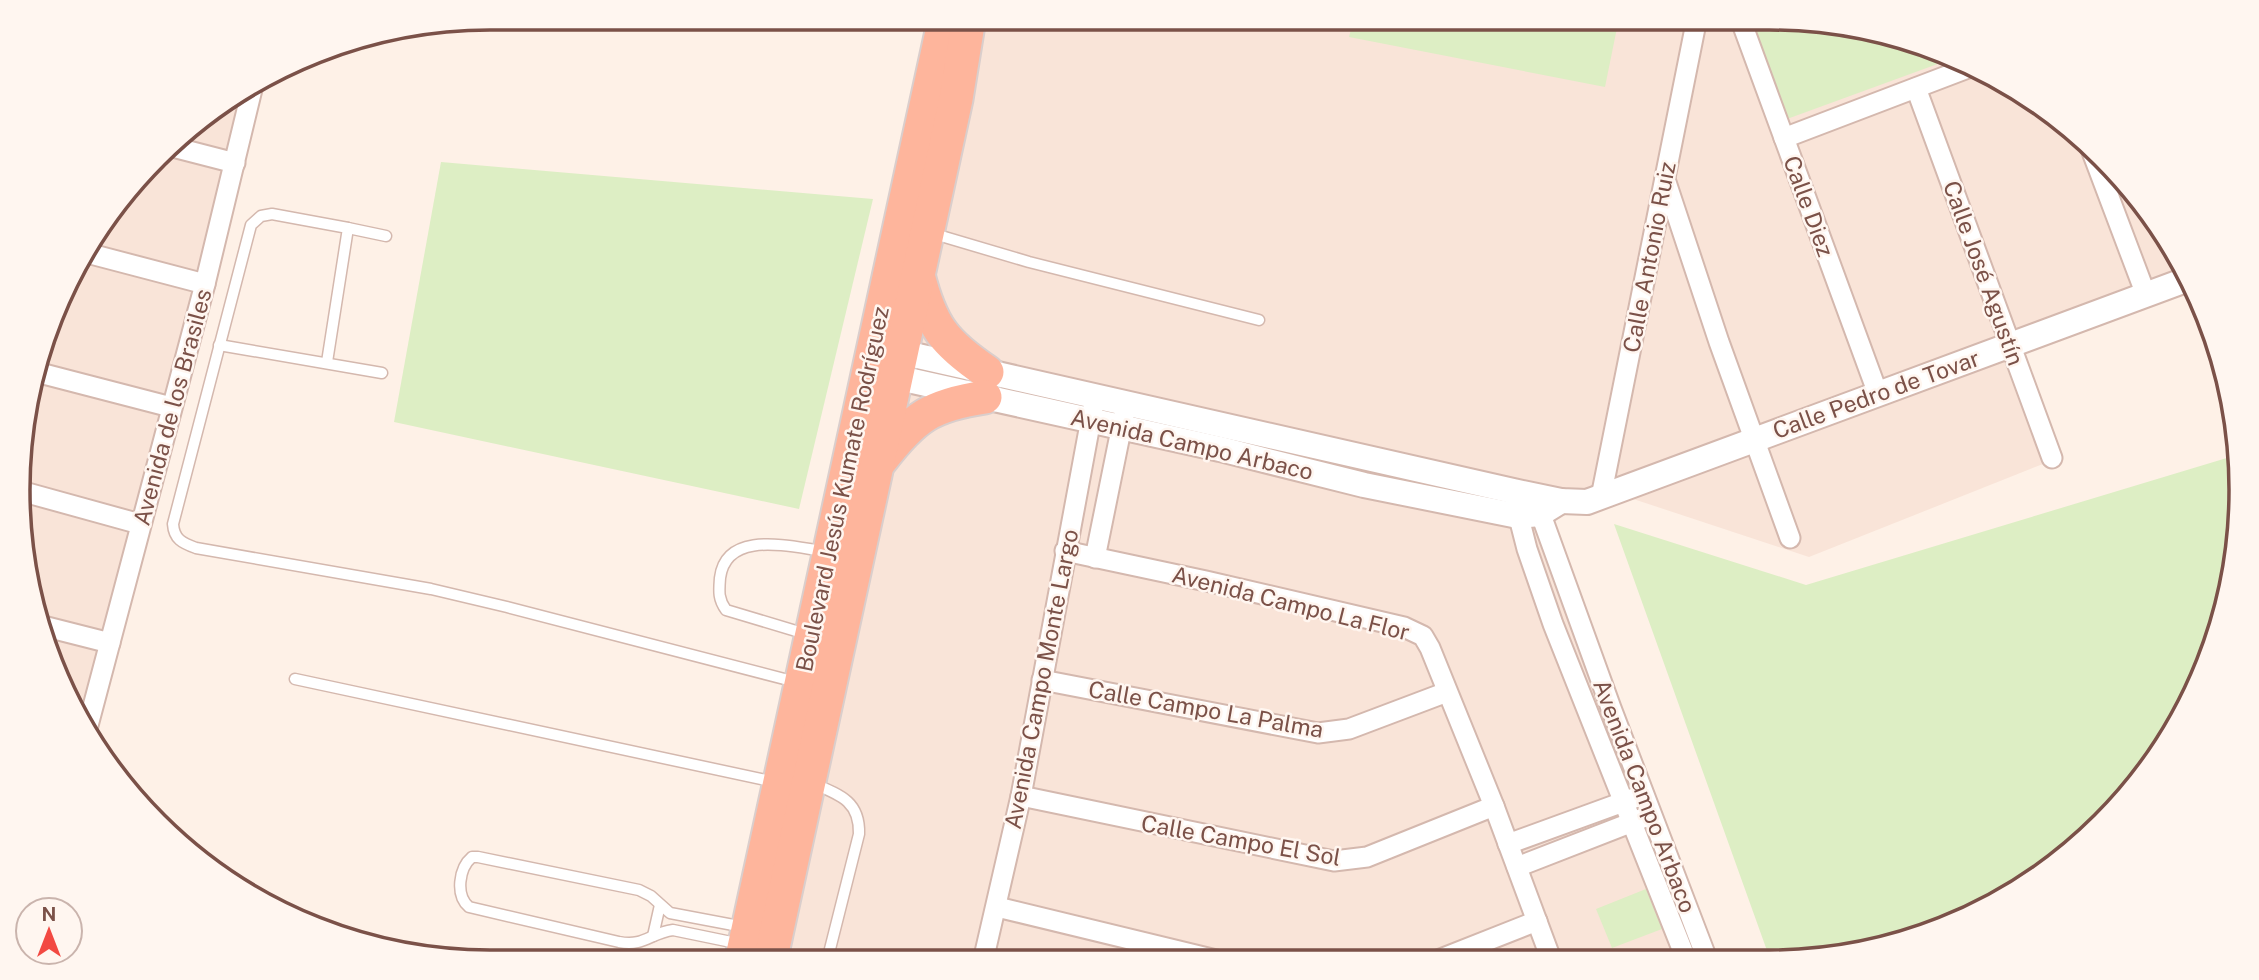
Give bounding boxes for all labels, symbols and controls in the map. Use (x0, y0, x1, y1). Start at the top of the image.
street label: Calle Diez (1778, 152, 1840, 260)
street label: Calle Antonio Ruiz (1617, 159, 1681, 355)
street label: Calle José Agustín (1938, 177, 2030, 369)
street label: Avenida de los Brasiles (127, 286, 217, 528)
street label: Boulevard Jesús Kumate Rodríguez (790, 304, 894, 674)
street label: Calle Pedro de Tovar (1769, 344, 1983, 444)
street label: Avenida Campo Arbaco (1068, 403, 1316, 485)
street label: Avenida Campo Monte Largo (999, 527, 1083, 831)
street label: Avenida Campo La Flor (1169, 560, 1413, 646)
street label: Calle Campo La Palma (1086, 675, 1326, 743)
street label: Avenida Campo Arbaco (1588, 675, 1702, 917)
street label: Calle Campo El Sol (1139, 809, 1343, 871)
north arrow (14, 896, 84, 966)
text: N (42, 903, 56, 925)

